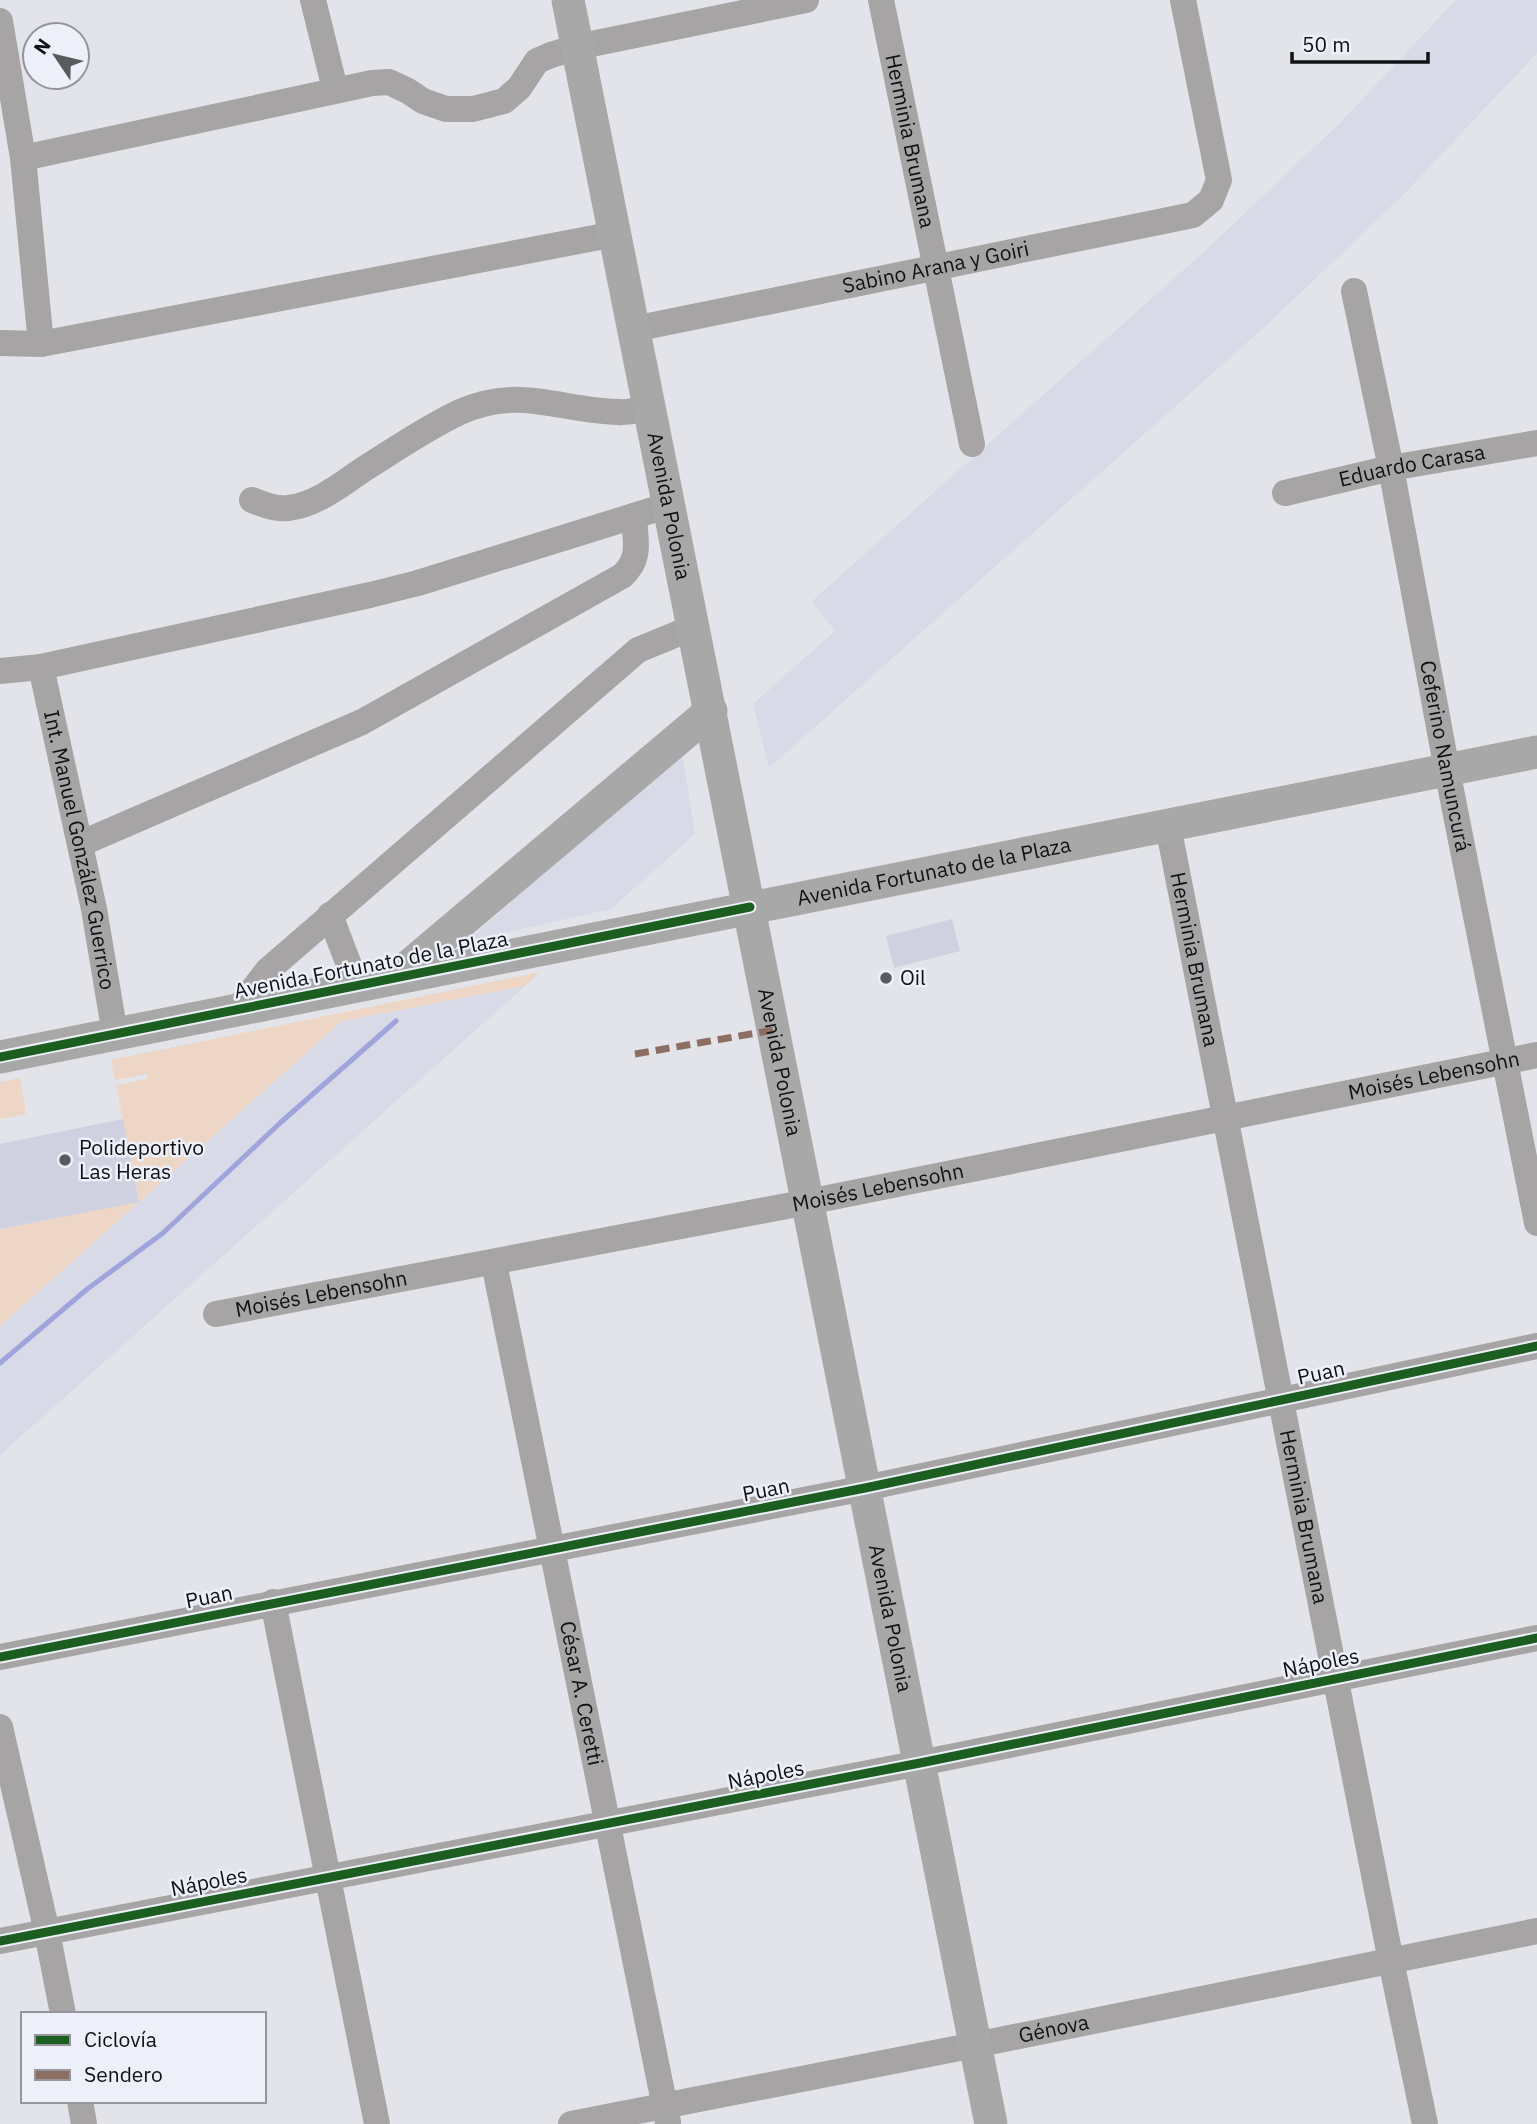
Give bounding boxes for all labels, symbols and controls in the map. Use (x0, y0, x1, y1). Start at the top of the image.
north arrow (21, 21, 91, 91)
scale bar (1292, 21, 1428, 65)
text: 50 m (1302, 30, 1351, 58)
text: N (28, 34, 56, 59)
street label: Herminia Brumana (879, 51, 942, 230)
street label: Sabino Arana y Goiri (840, 234, 1031, 299)
street label: Avenida Polonia (641, 429, 698, 582)
street label: Eduardo Carasa (1336, 437, 1487, 493)
street label: Ceferino Namuncurá (1414, 658, 1478, 854)
street label: Int. Manuel González Guerrico (38, 707, 122, 992)
street label: Avenida Fortunato de la Plaza (794, 830, 1073, 912)
street label: Herminia Brumana (1164, 870, 1226, 1049)
street label: Avenida Fortunato de la Plaza (231, 924, 510, 1004)
place label: Oil (900, 963, 926, 991)
marker: Oil (878, 970, 894, 986)
street label: Avenida Polonia (752, 986, 809, 1138)
street label: Moisés Lebensohn (1345, 1044, 1522, 1106)
place label: Polideportivo Las Heras (79, 1133, 204, 1185)
marker: Polideportivo Las Heras (57, 1152, 73, 1168)
street label: Moisés Lebensohn (790, 1156, 966, 1218)
street label: Moisés Lebensohn (233, 1263, 409, 1323)
street label: Puan (1295, 1353, 1347, 1391)
street label: Herminia Brumana (1274, 1427, 1336, 1606)
street label: Puan (740, 1471, 792, 1507)
street label: Avenida Polonia (863, 1542, 920, 1694)
street label: Puan (183, 1578, 235, 1614)
street label: César A. Ceretti (554, 1618, 610, 1768)
street label: Nápoles (1280, 1641, 1362, 1683)
street label: Nápoles (725, 1753, 807, 1795)
street label: Nápoles (168, 1860, 250, 1902)
street label: Génova (1016, 2007, 1091, 2049)
legend (21, 2012, 266, 2103)
text: Ciclovía (84, 2025, 157, 2053)
text: Sendero (84, 2060, 163, 2088)

